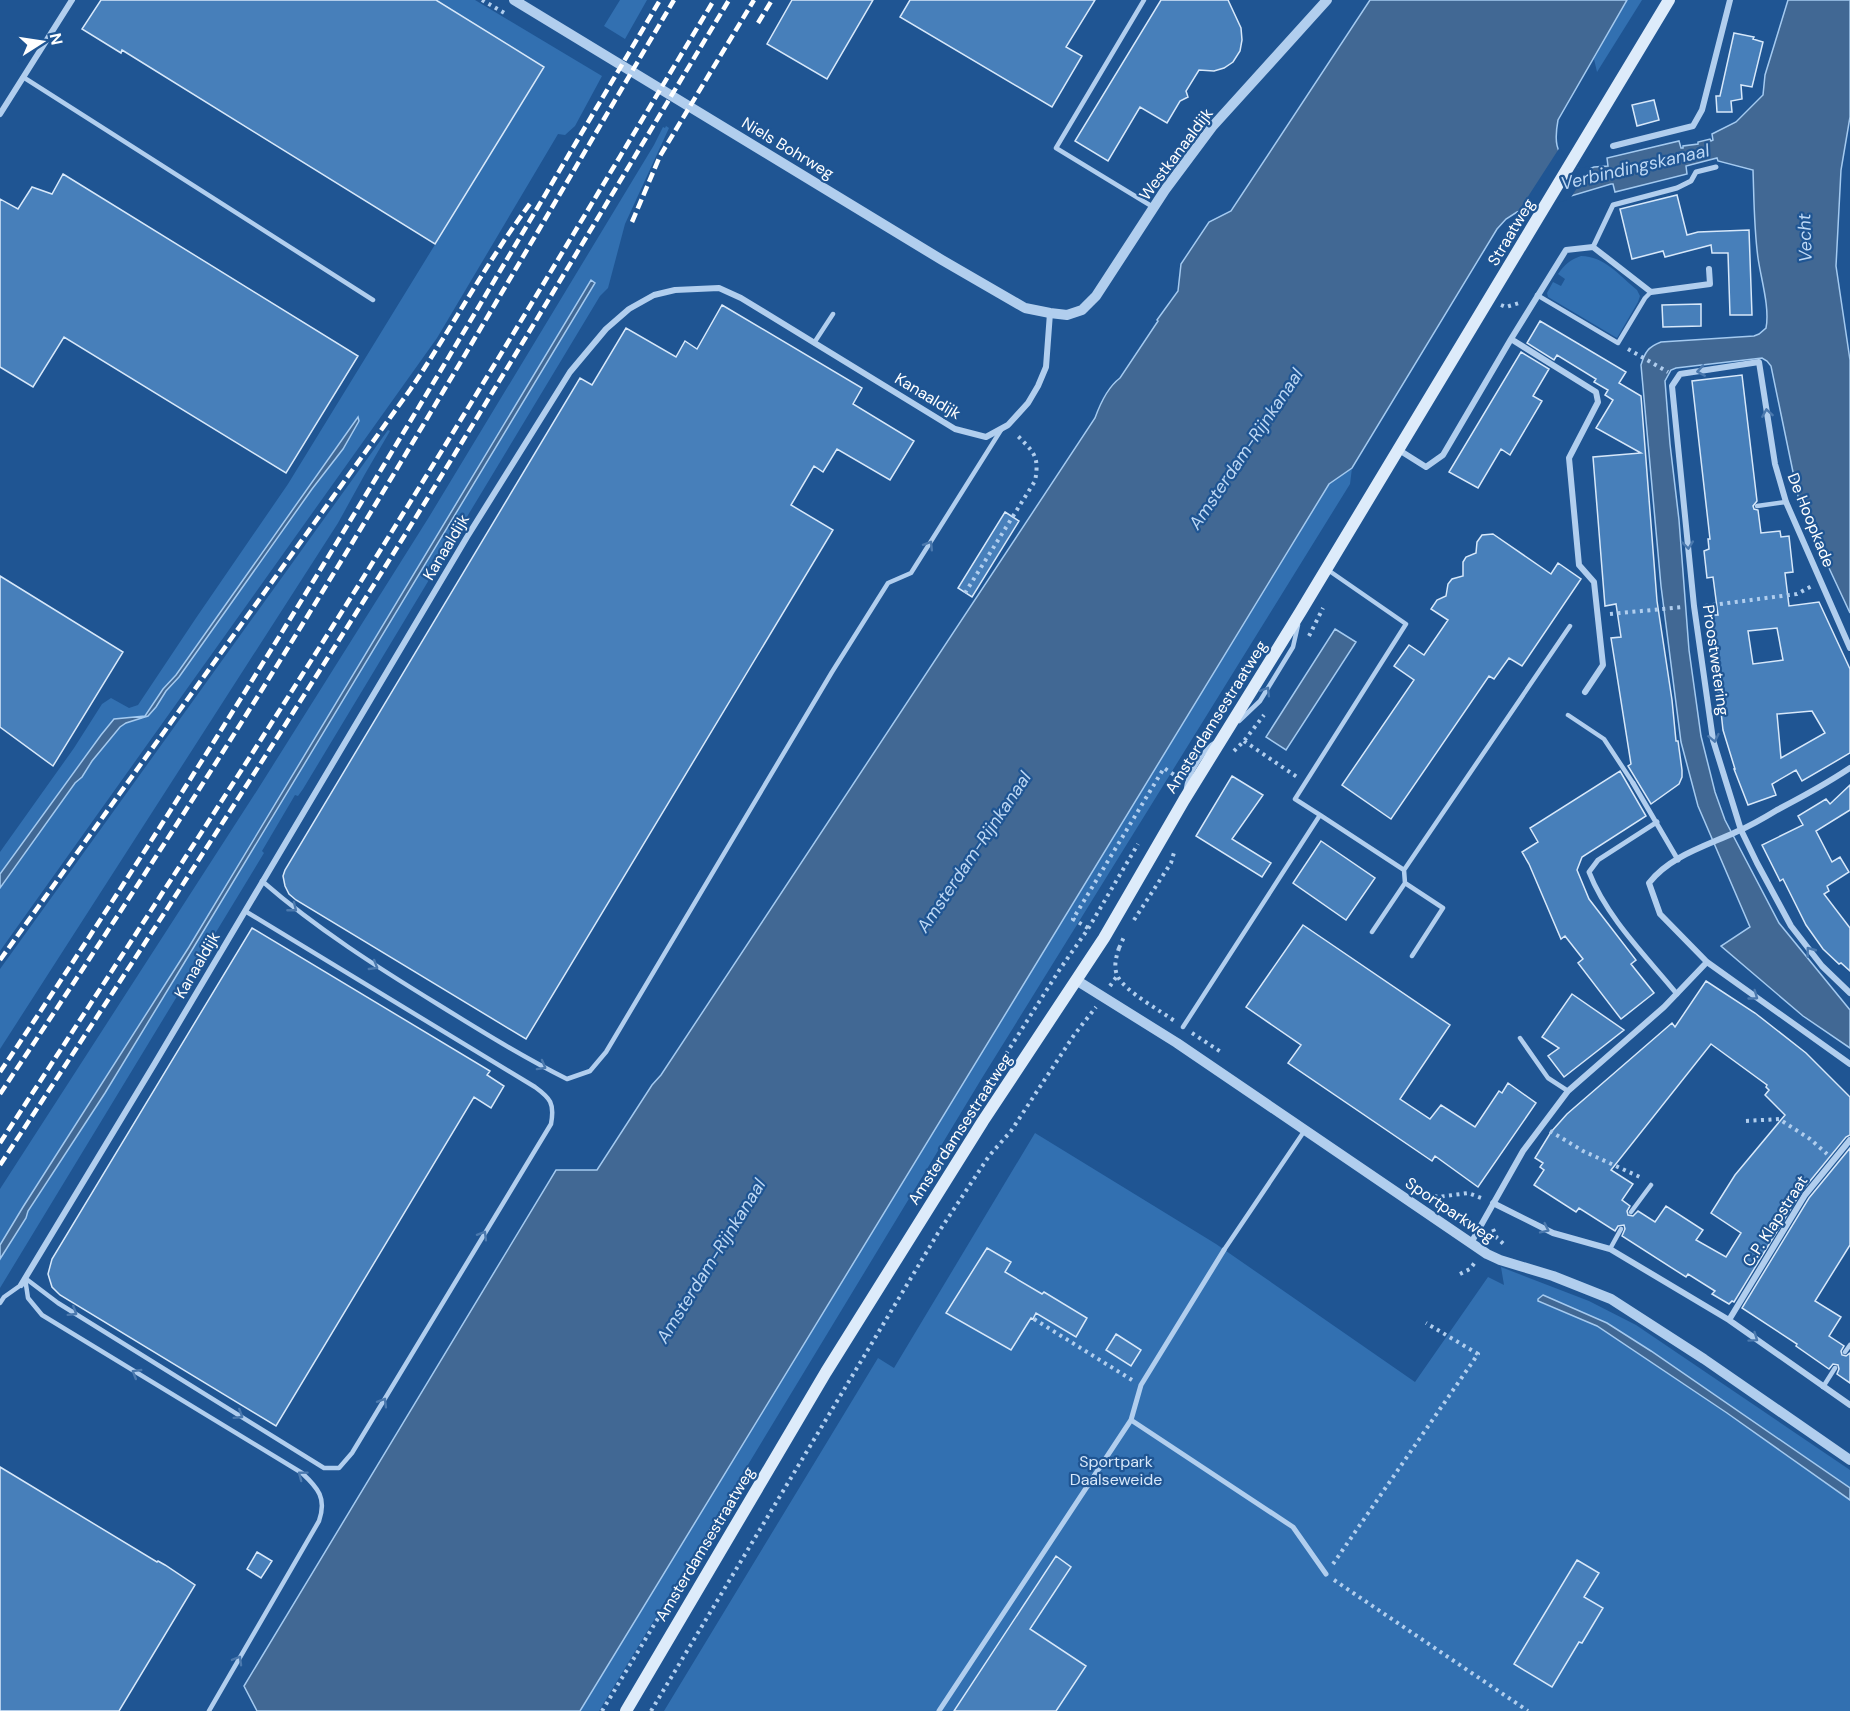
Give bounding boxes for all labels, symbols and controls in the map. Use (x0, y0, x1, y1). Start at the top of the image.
north arrow (12, 12, 72, 72)
text: N (45, 31, 68, 47)
street label: Westkanaaldijk (1134, 104, 1218, 204)
street label: Niels Bohrweg (738, 112, 838, 184)
water label: Verbindingskanaal (1558, 138, 1713, 196)
street label: Straatweg (1483, 194, 1539, 269)
water label: Vecht (1792, 212, 1818, 263)
water label: Amsterdam-Rijnkanaal (1183, 363, 1309, 535)
one-way arrow (1696, 364, 1705, 376)
street label: Kanaaldijk (891, 368, 965, 424)
one-way arrow (1761, 409, 1774, 419)
street label: De Hoopkade (1783, 470, 1839, 570)
street label: Kanaaldijk (418, 510, 474, 584)
one-way arrow (1681, 540, 1694, 549)
one-way arrow (921, 541, 933, 551)
street label: Proostwetering (1698, 603, 1734, 717)
street label: Amsterdamsestraatweg (1160, 636, 1272, 797)
one-way arrow (1259, 687, 1271, 697)
one-way arrow (1706, 733, 1719, 743)
water label: Amsterdam-Rijnkanaal (911, 766, 1037, 938)
one-way arrow (287, 901, 298, 912)
street label: Kanaaldijk (169, 928, 225, 1002)
one-way arrow (1806, 947, 1817, 958)
one-way arrow (368, 958, 379, 969)
one-way arrow (1748, 989, 1759, 1000)
street label: Amsterdamsestraatweg (903, 1049, 1017, 1209)
one-way arrow (536, 1059, 546, 1070)
street label: C.P. Klapstraat (1738, 1171, 1812, 1271)
street label: Sportparkweg (1401, 1172, 1499, 1248)
water label: Amsterdam-Rijnkanaal (650, 1174, 772, 1348)
one-way arrow (1539, 1222, 1549, 1233)
one-way arrow (476, 1231, 488, 1241)
one-way arrow (67, 1305, 77, 1317)
one-way arrow (1747, 1331, 1758, 1342)
one-way arrow (132, 1368, 142, 1380)
one-way arrow (375, 1398, 387, 1408)
one-way arrow (232, 1408, 243, 1419)
park label: Sportpark Daalseweide (1070, 1451, 1162, 1490)
street label: Amsterdamsestraatweg (651, 1463, 760, 1625)
one-way arrow (298, 1471, 309, 1482)
one-way arrow (231, 1656, 242, 1666)

